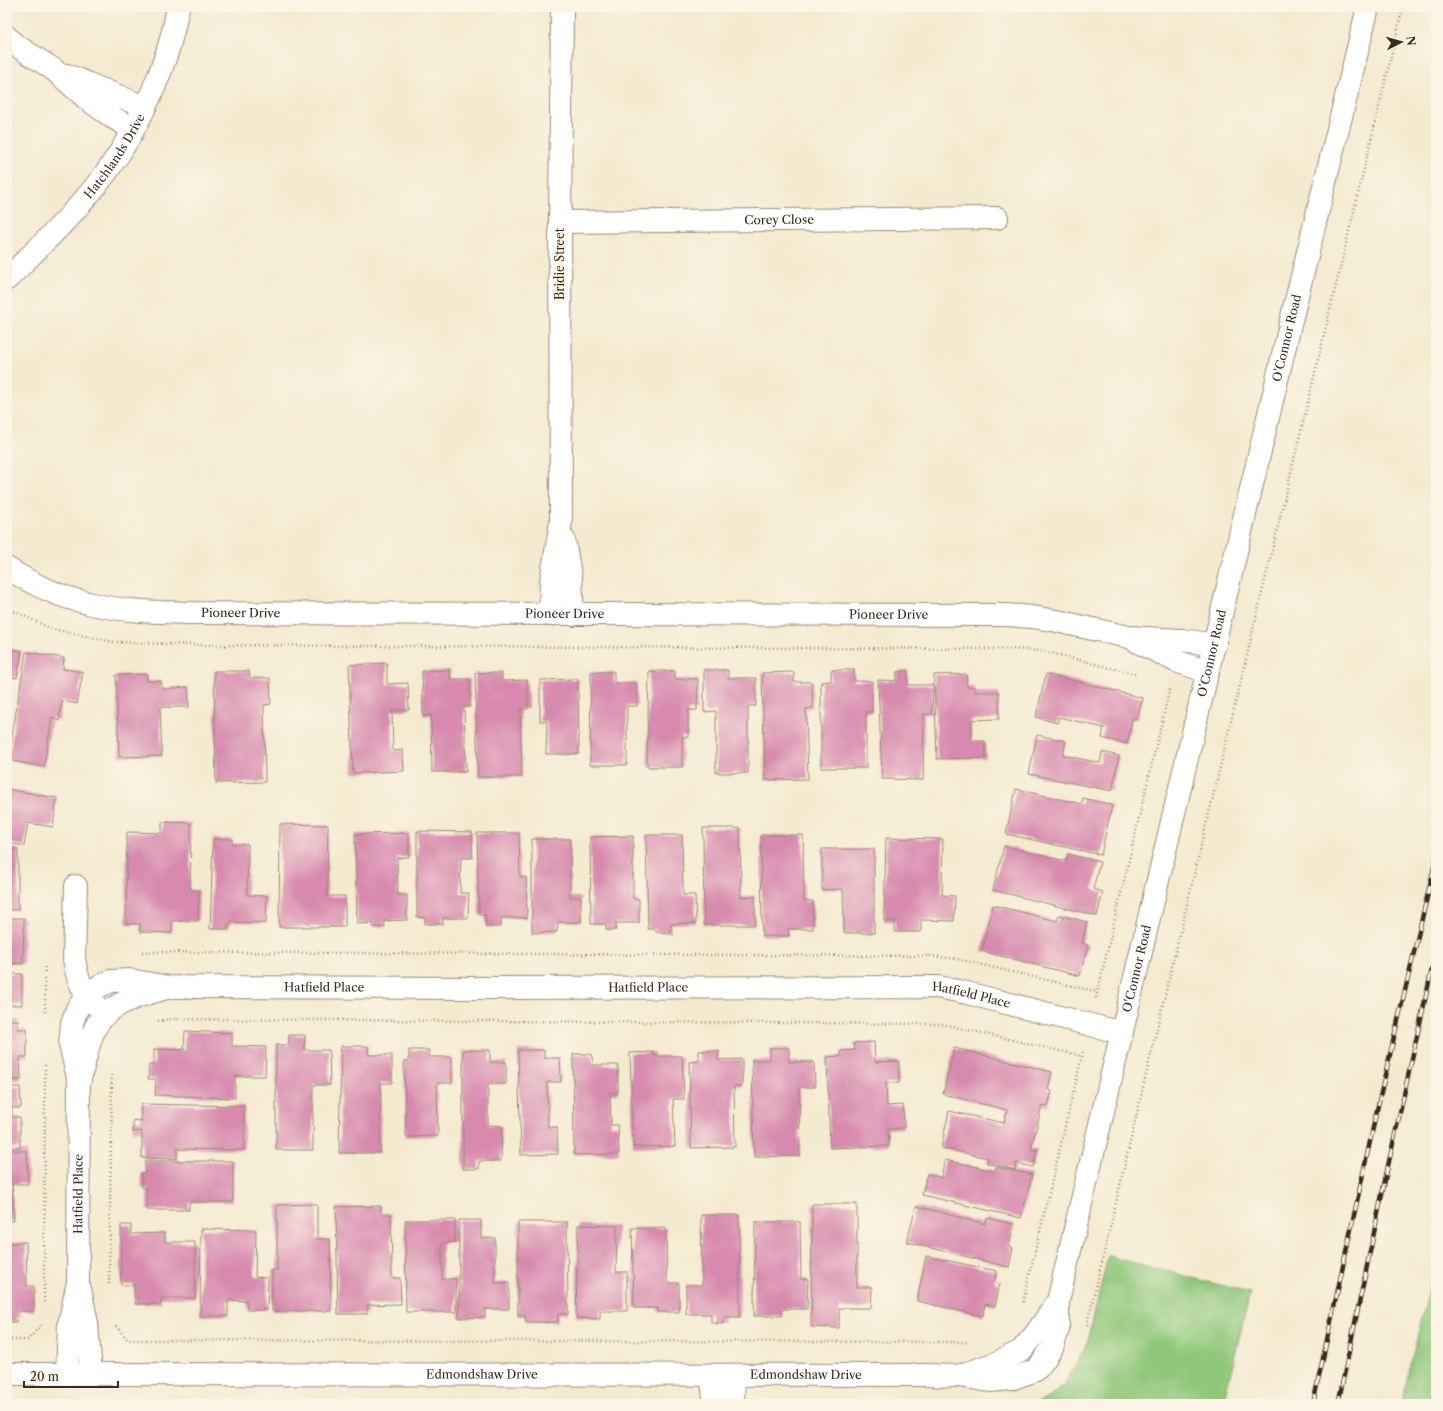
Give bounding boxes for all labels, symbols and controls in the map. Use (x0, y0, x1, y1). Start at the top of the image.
north arrow (1381, 22, 1421, 62)
text: N (1403, 35, 1418, 47)
street label: Hatchlands Drive (81, 111, 148, 201)
street label: Corey Close (744, 212, 814, 227)
street label: Bridie Street (552, 227, 567, 300)
street label: O'Connor Road (1269, 292, 1304, 383)
street label: Pioneer Drive (201, 605, 280, 620)
street label: Pioneer Drive (525, 606, 604, 621)
street label: Pioneer Drive (849, 607, 928, 622)
street label: O'Connor Road (1194, 607, 1229, 698)
street label: O'Connor Road (1119, 923, 1154, 1014)
street label: Hatfield Place (284, 979, 365, 995)
street label: Hatfield Place (932, 979, 1012, 1011)
street label: Hatfield Place (608, 980, 689, 995)
street label: Hatfield Place (70, 1154, 86, 1234)
scale bar (24, 1363, 118, 1389)
street label: Edmondshaw Drive (426, 1366, 538, 1382)
street label: Edmondshaw Drive (750, 1367, 862, 1382)
text: 20 m (30, 1369, 59, 1384)

